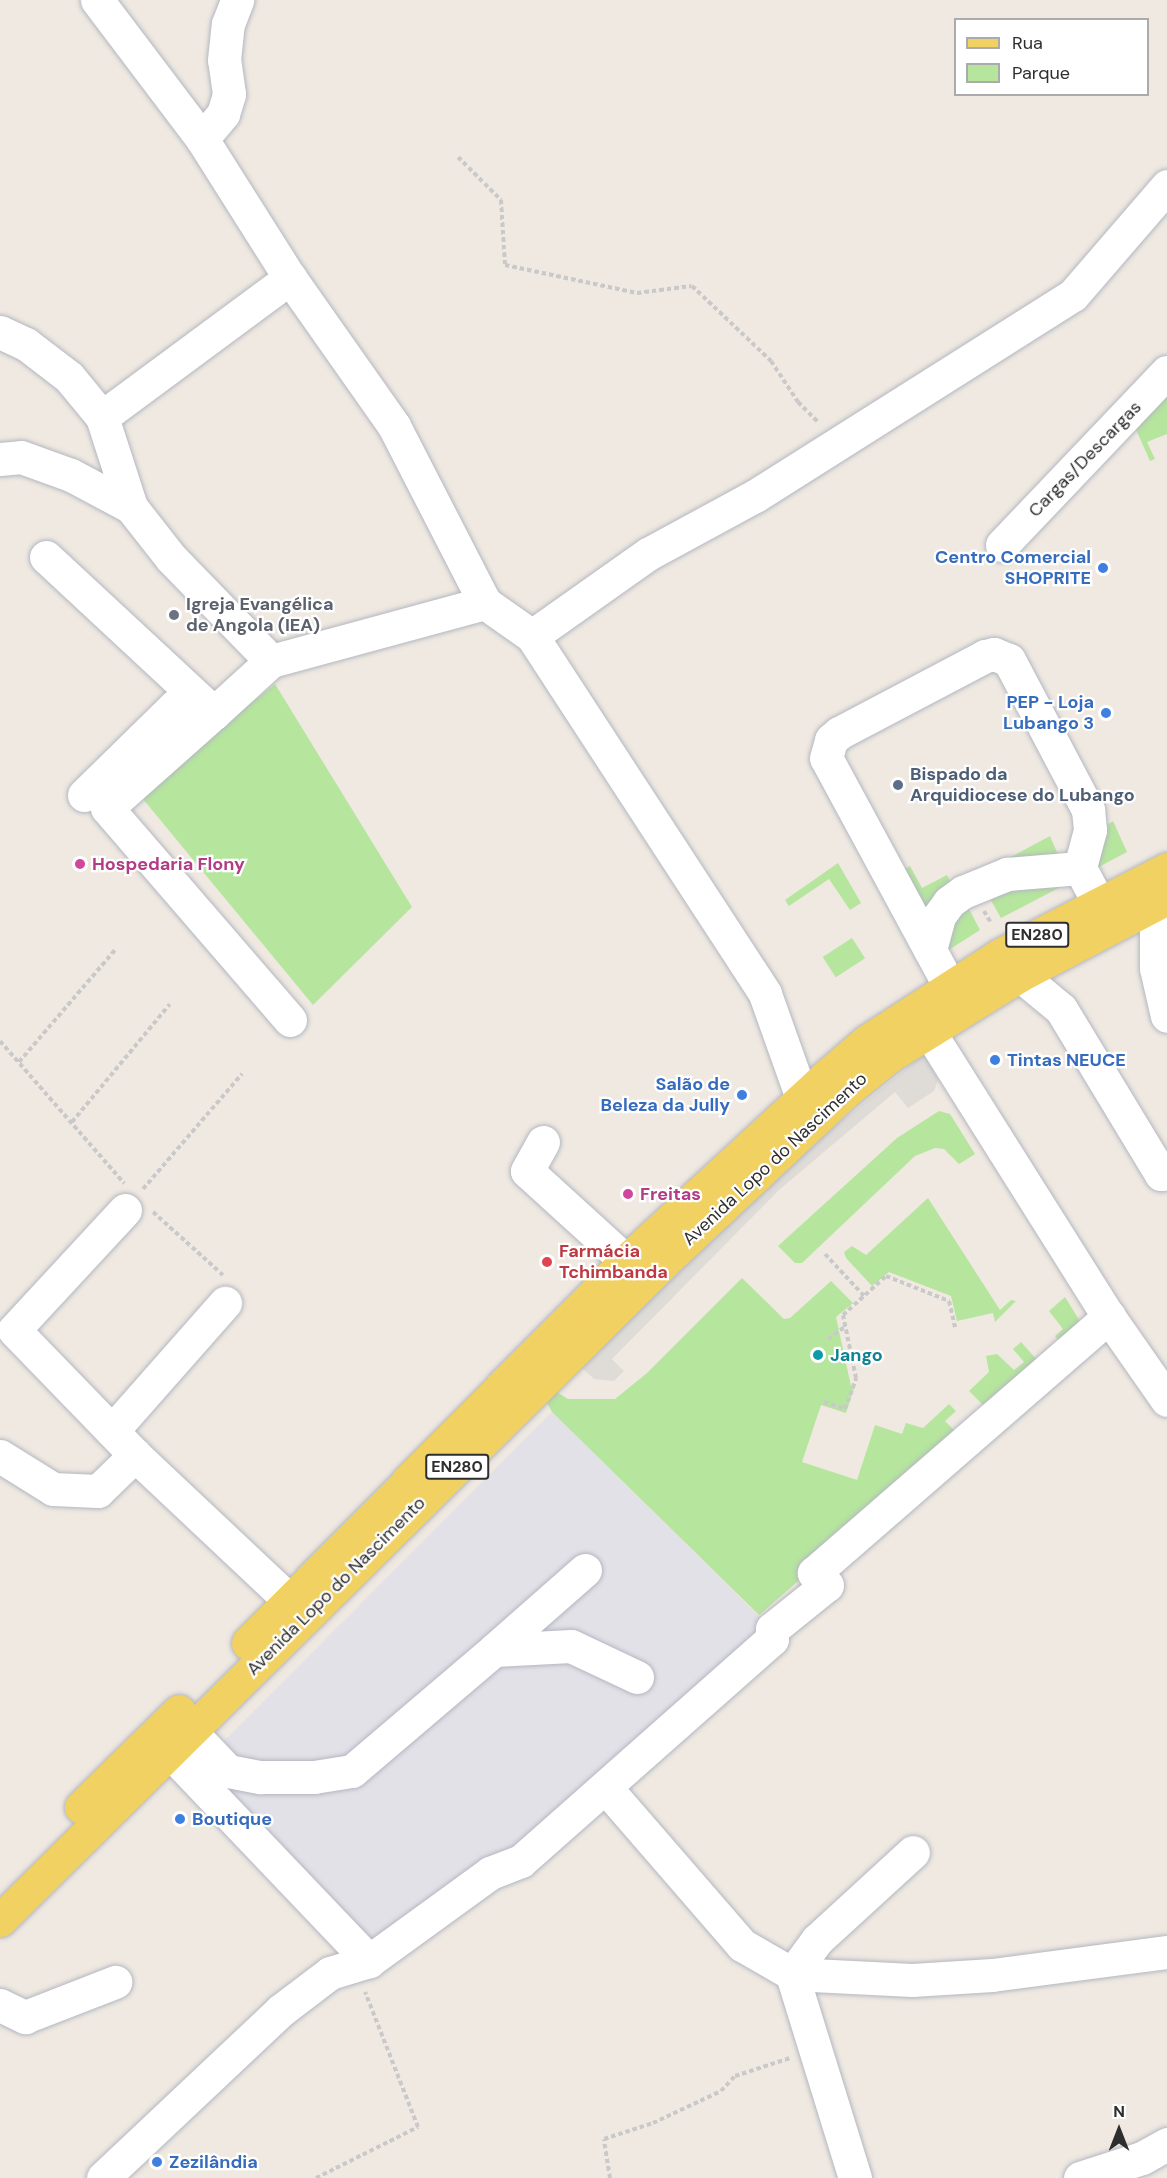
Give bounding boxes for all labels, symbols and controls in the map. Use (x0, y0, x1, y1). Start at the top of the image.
legend (954, 18, 1149, 96)
text: Rua (1012, 31, 1043, 55)
text: Parque (1012, 61, 1070, 85)
street label: Cargas/Descargas (1024, 396, 1146, 522)
place label: Centro Comercial SHOPRITE (935, 547, 1091, 590)
marker: Centro Comercial SHOPRITE (1096, 561, 1110, 575)
place label: Igreja Evangélica de Angola (IEA) (186, 594, 334, 636)
marker: Igreja Evangélica de Angola (IEA) (167, 608, 181, 622)
place label: PEP - Loja Lubango 3 (1003, 692, 1094, 734)
marker: PEP - Loja Lubango 3 (1099, 706, 1113, 720)
place label: Bispado da Arquidiocese do Lubango (910, 764, 1135, 806)
marker: Bispado da Arquidiocese do Lubango (891, 778, 905, 792)
place label: Hospedaria Flony (92, 853, 245, 875)
marker: Hospedaria Flony (73, 857, 87, 871)
road number: EN280 (1004, 922, 1070, 948)
place label: Tintas NEUCE (1007, 1049, 1126, 1071)
marker: Tintas NEUCE (988, 1053, 1002, 1067)
street label: Avenida Lopo do Nascimento (678, 1068, 872, 1250)
place label: Salão de Beleza da Jully (601, 1074, 730, 1116)
marker: Salão de Beleza da Jully (735, 1088, 749, 1102)
place label: Freitas (640, 1183, 701, 1205)
marker: Freitas (621, 1187, 635, 1201)
place label: Farmácia Tchimbanda (559, 1241, 668, 1284)
marker: Farmácia Tchimbanda (540, 1255, 554, 1269)
place label: Jango (830, 1344, 883, 1366)
marker: Jango (811, 1348, 825, 1362)
road number: EN280 (424, 1454, 490, 1480)
street label: Avenida Lopo do Nascimento (242, 1492, 430, 1680)
place label: Boutique (192, 1808, 272, 1830)
marker: Boutique (173, 1812, 187, 1826)
north arrow (1089, 2100, 1149, 2160)
text: N (1113, 2101, 1125, 2122)
place label: Zezilândia (169, 2151, 258, 2173)
marker: Zezilândia (150, 2155, 164, 2169)

